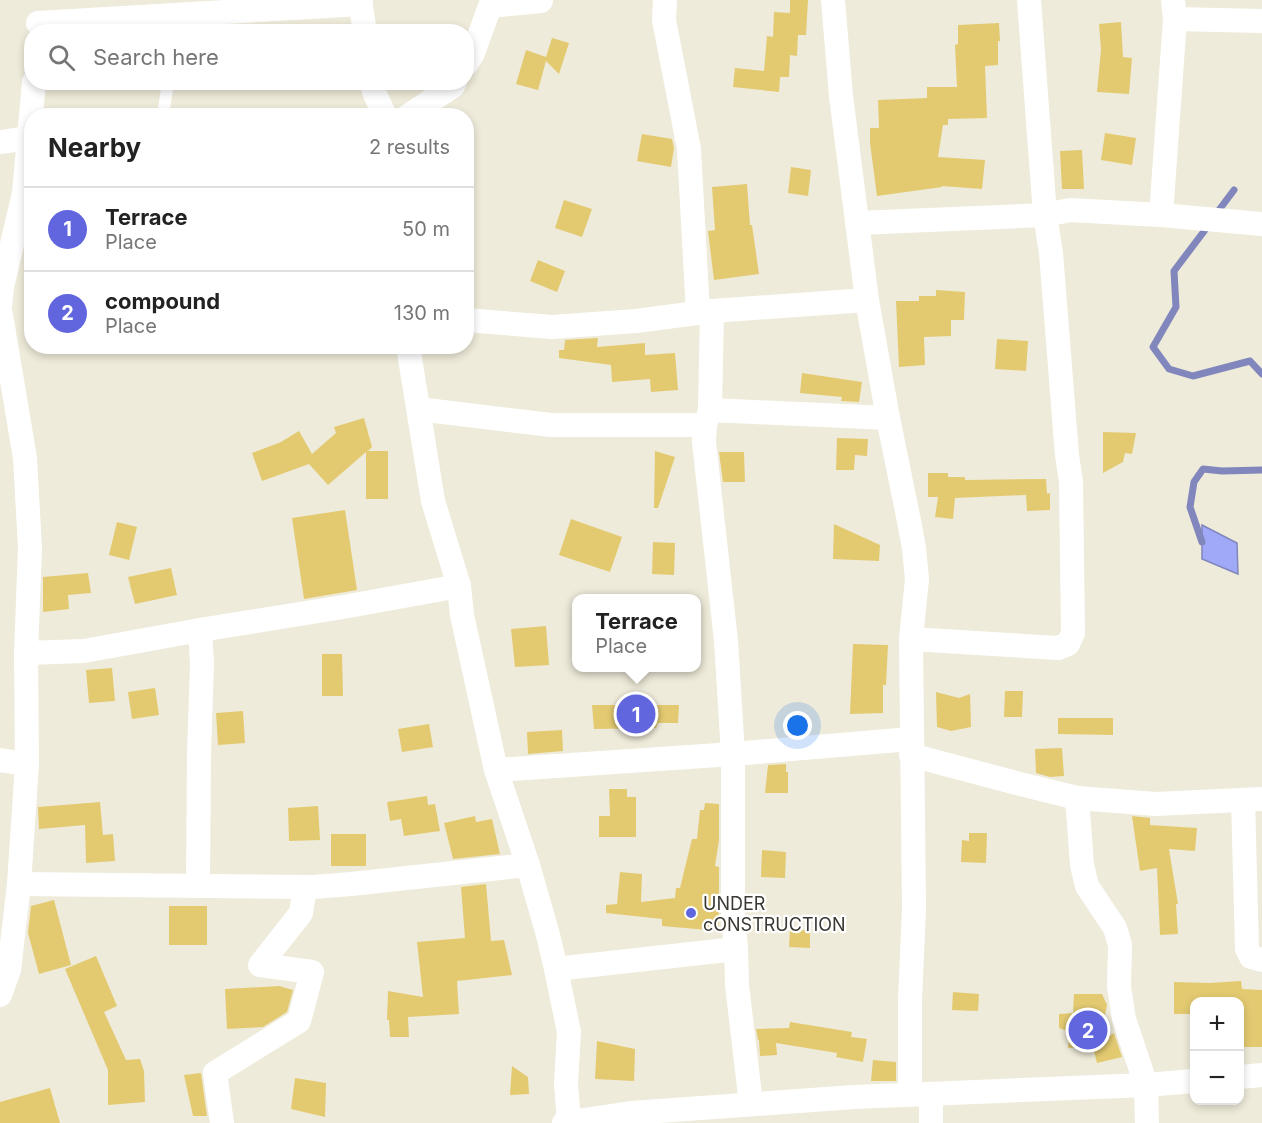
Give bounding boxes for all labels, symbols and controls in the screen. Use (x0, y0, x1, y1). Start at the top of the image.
search box (24, 24, 474, 90)
icon: search (45, 41, 78, 74)
text: Search here (93, 44, 219, 70)
text: Nearby (48, 132, 141, 163)
text: 2 results (369, 135, 450, 159)
text: Terrace (105, 204, 188, 230)
text: 1 (63, 217, 72, 241)
text: 50 m (402, 217, 450, 241)
text: Place (105, 230, 157, 254)
text: compound (105, 288, 220, 314)
text: 2 (61, 301, 74, 325)
text: 130 m (394, 301, 450, 325)
text: Place (105, 314, 157, 338)
popup (572, 594, 701, 672)
text: Terrace (595, 608, 678, 634)
text: Place (595, 634, 647, 658)
pin: 1 (616, 692, 656, 736)
your location (783, 711, 812, 740)
place label: UNDER cONSTRUCTION (703, 893, 846, 935)
marker: UNDER cONSTRUCTION (684, 906, 698, 920)
map controls (1190, 997, 1244, 1105)
button: + (1190, 997, 1244, 1051)
pin: 2 (1068, 1008, 1108, 1052)
button: − (1190, 1051, 1244, 1105)

